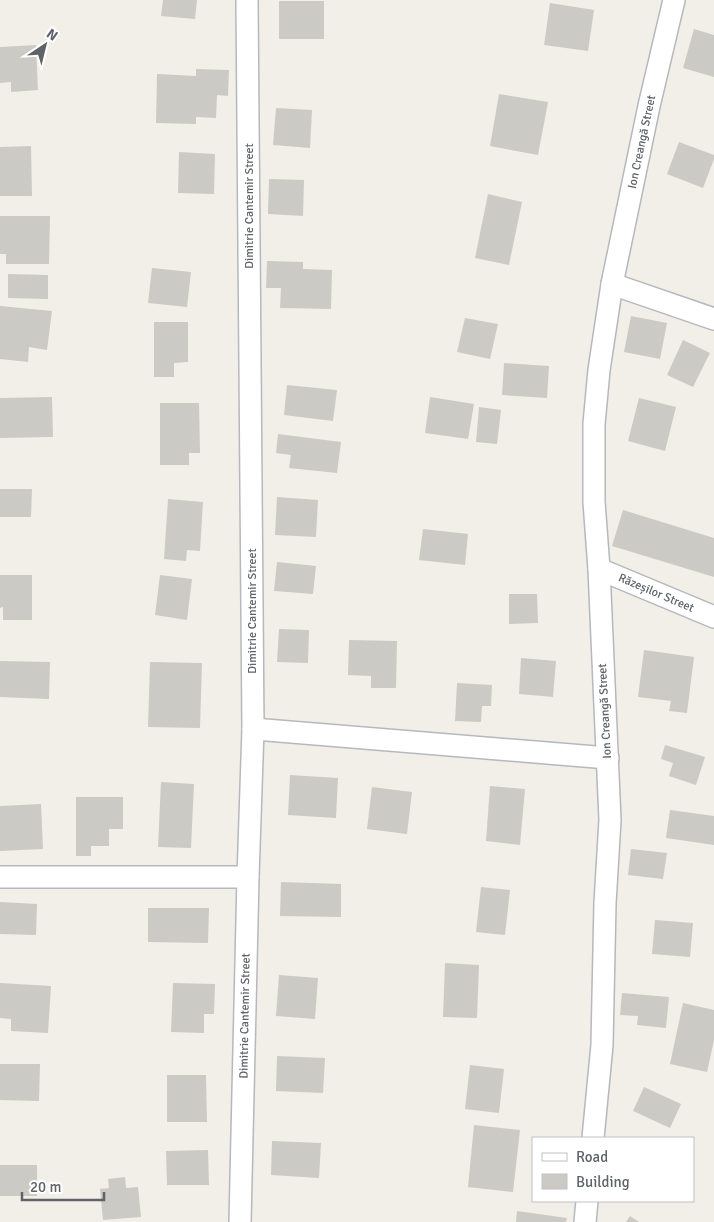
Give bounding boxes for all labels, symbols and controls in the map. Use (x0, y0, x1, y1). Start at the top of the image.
north arrow (20, 20, 70, 70)
text: N (43, 25, 61, 45)
street label: Ion Creangă Street (625, 94, 659, 190)
street label: Dimitrie Cantemir Street (242, 143, 257, 269)
street label: Dimitrie Cantemir Street (245, 548, 260, 674)
street label: Răzeșilor Street (616, 570, 696, 616)
street label: Ion Creangă Street (595, 663, 615, 759)
street label: Dimitrie Cantemir Street (236, 953, 254, 1079)
legend (532, 1137, 694, 1202)
text: Road (576, 1148, 608, 1166)
scale bar (22, 1170, 105, 1202)
text: Building (576, 1173, 630, 1191)
text: 20 m (30, 1178, 61, 1196)

